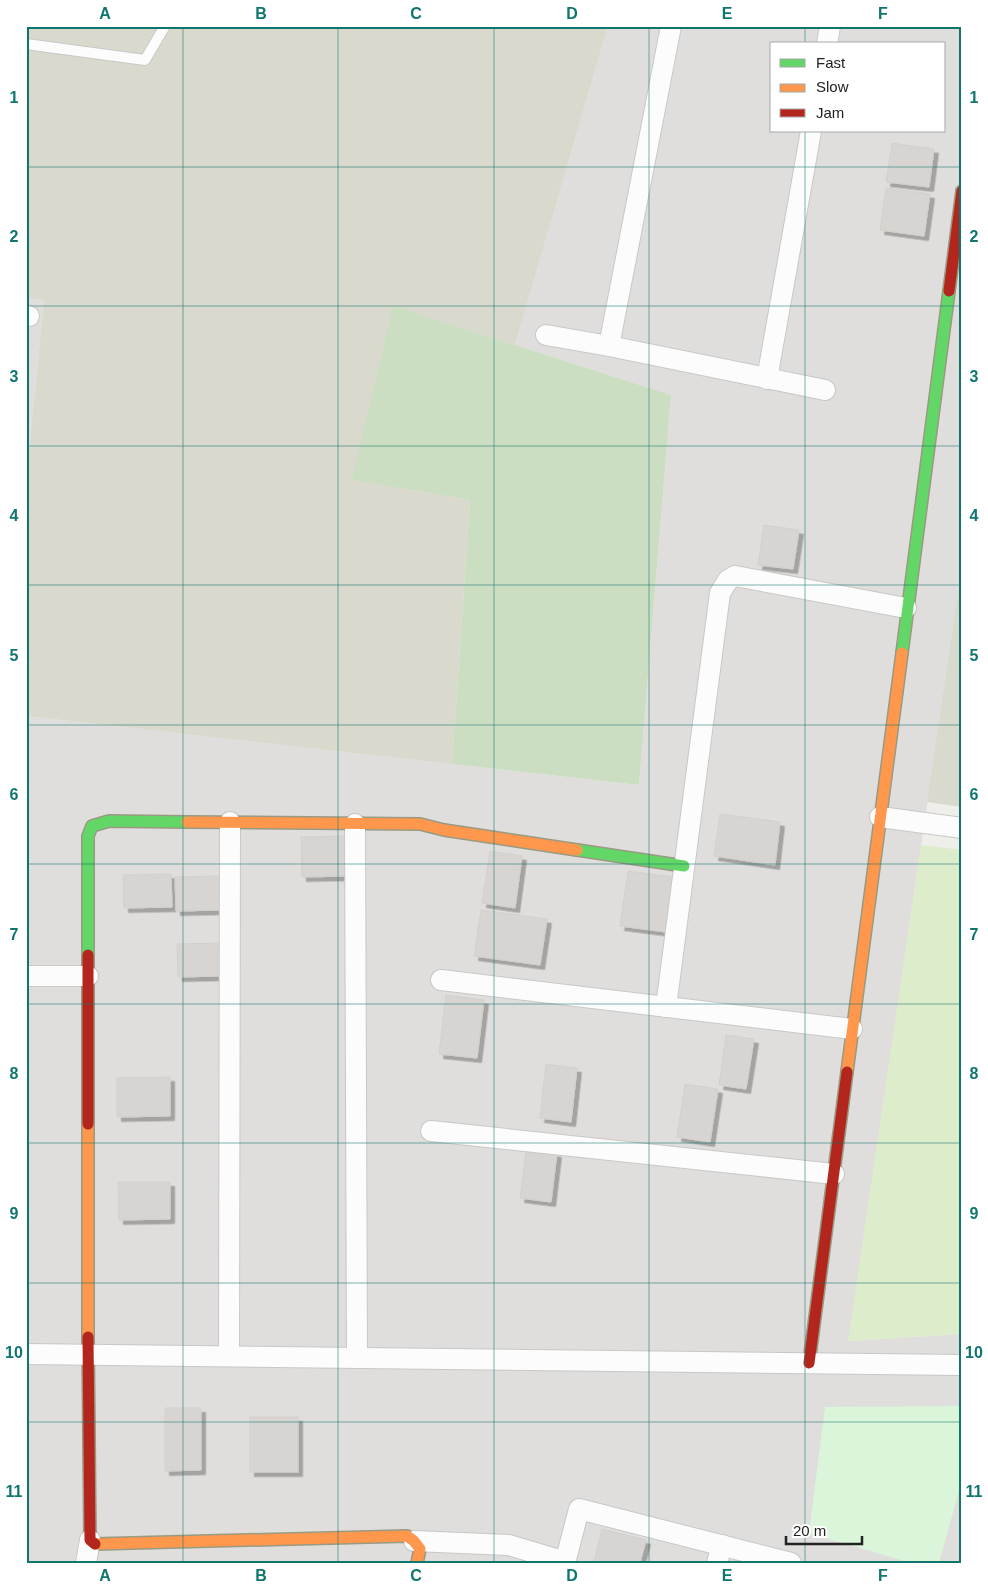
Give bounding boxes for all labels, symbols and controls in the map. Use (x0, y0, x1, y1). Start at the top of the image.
text: A (99, 5, 111, 22)
text: B (255, 5, 267, 22)
text: C (410, 5, 422, 22)
text: D (566, 5, 578, 22)
text: E (722, 5, 733, 22)
text: F (878, 5, 888, 22)
legend (770, 42, 946, 132)
text: Fast (816, 54, 846, 71)
text: Slow (816, 78, 849, 95)
text: 1 (10, 89, 19, 106)
text: 1 (970, 89, 979, 106)
text: Jam (816, 104, 844, 121)
text: 2 (10, 228, 19, 245)
text: 2 (970, 228, 979, 245)
text: 3 (10, 368, 19, 385)
text: 3 (970, 368, 979, 385)
text: 4 (10, 507, 19, 524)
text: 4 (970, 507, 979, 524)
text: 5 (10, 647, 19, 664)
text: 5 (970, 647, 979, 664)
text: 6 (10, 786, 19, 803)
text: 6 (970, 786, 979, 803)
text: 7 (10, 926, 19, 943)
text: 7 (970, 926, 979, 943)
text: 8 (10, 1065, 19, 1082)
text: 8 (970, 1065, 979, 1082)
text: 9 (10, 1205, 19, 1222)
text: 9 (970, 1205, 979, 1222)
text: 10 (5, 1344, 23, 1361)
text: 10 (965, 1344, 983, 1361)
text: 11 (6, 1483, 23, 1500)
text: 11 (966, 1483, 983, 1500)
scale bar (786, 1514, 862, 1546)
text: 20 m (793, 1522, 826, 1539)
text: A (99, 1567, 111, 1584)
text: B (255, 1567, 267, 1584)
text: C (410, 1567, 422, 1584)
text: D (566, 1567, 578, 1584)
text: E (722, 1567, 733, 1584)
text: F (878, 1567, 888, 1584)

